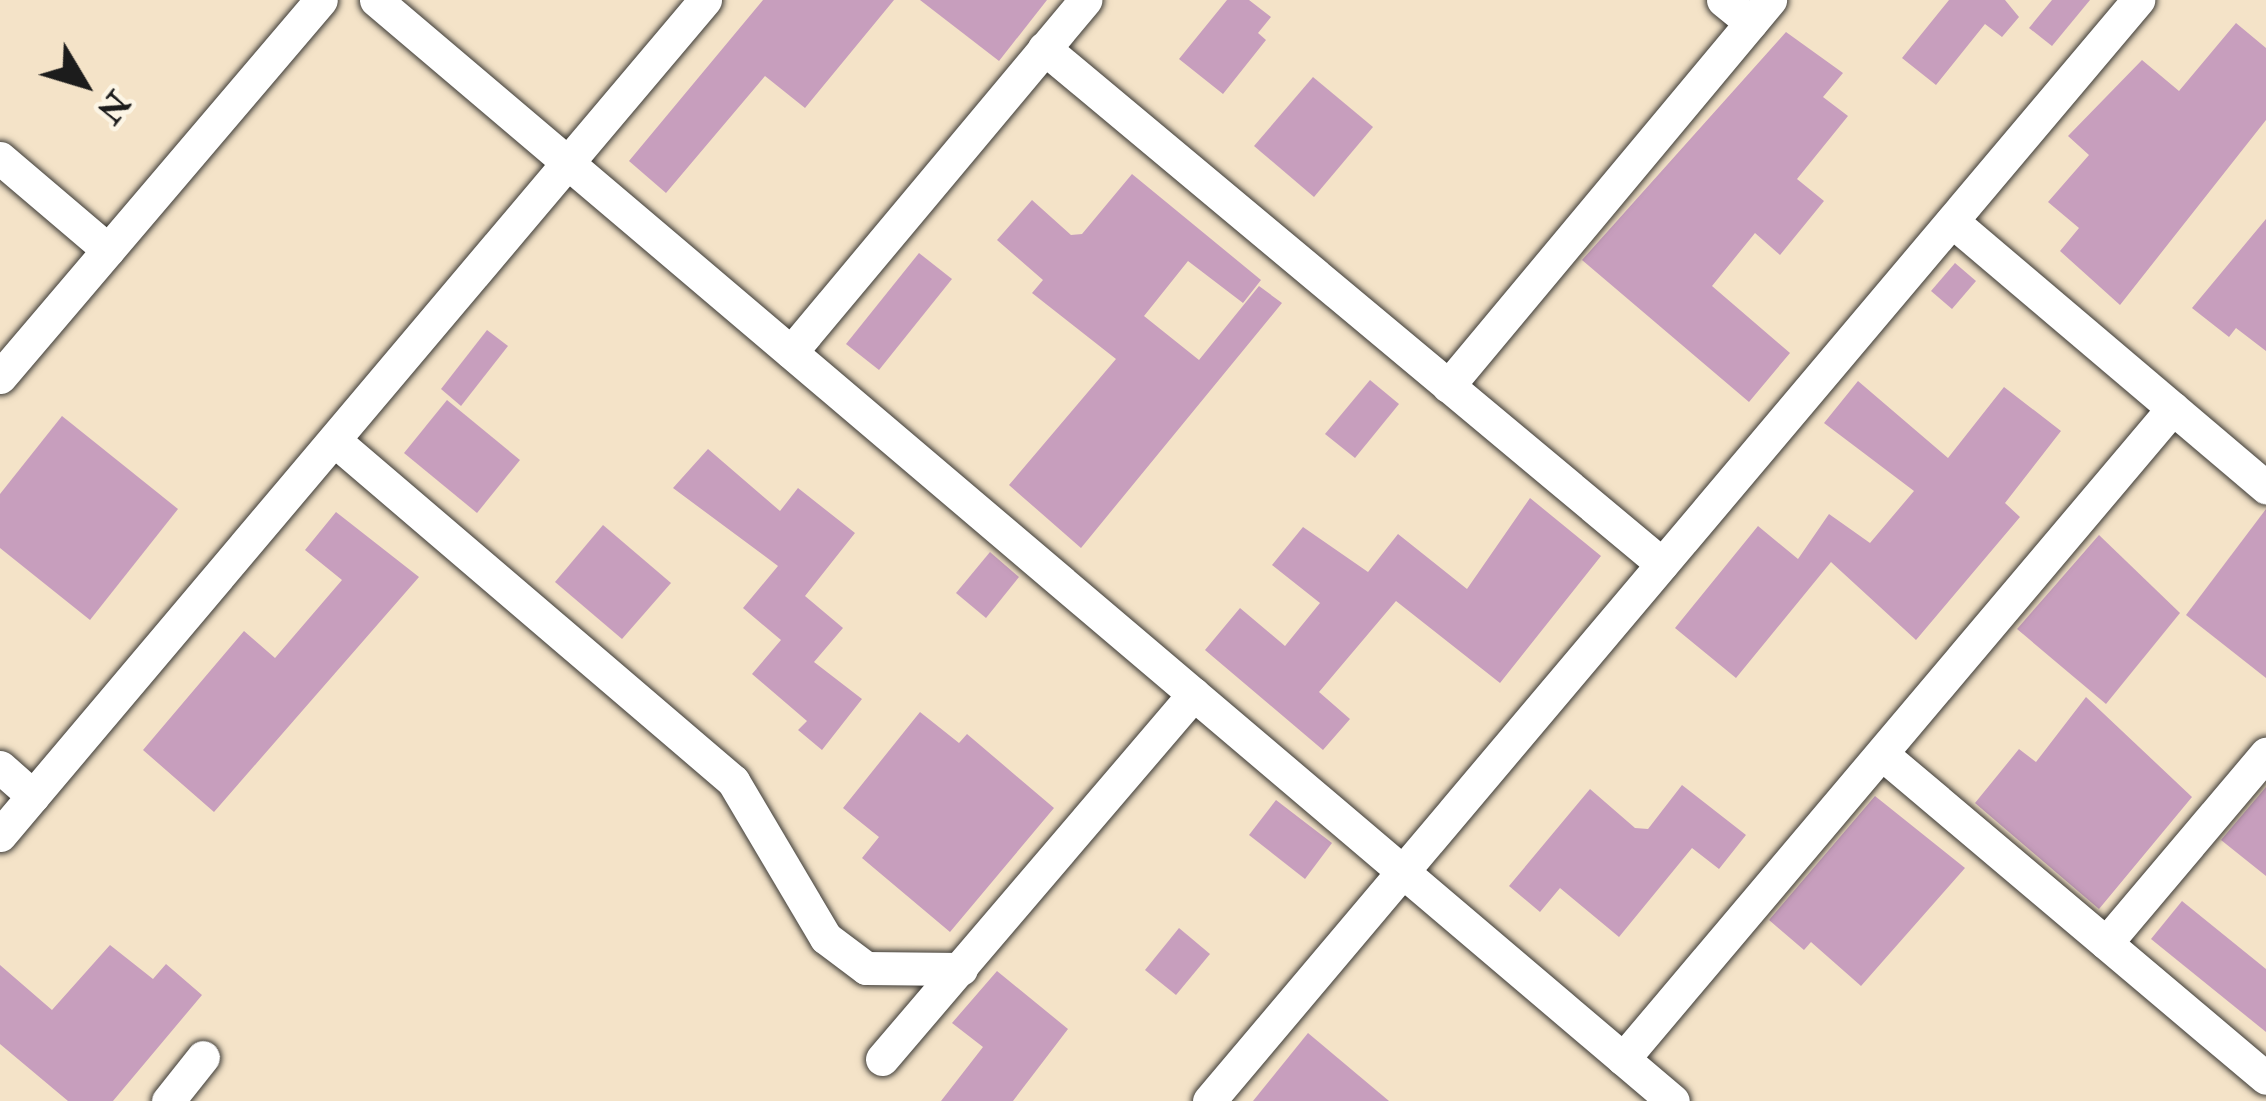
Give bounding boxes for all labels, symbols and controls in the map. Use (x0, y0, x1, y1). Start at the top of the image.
north arrow (24, 24, 144, 144)
text: N (88, 82, 138, 131)

